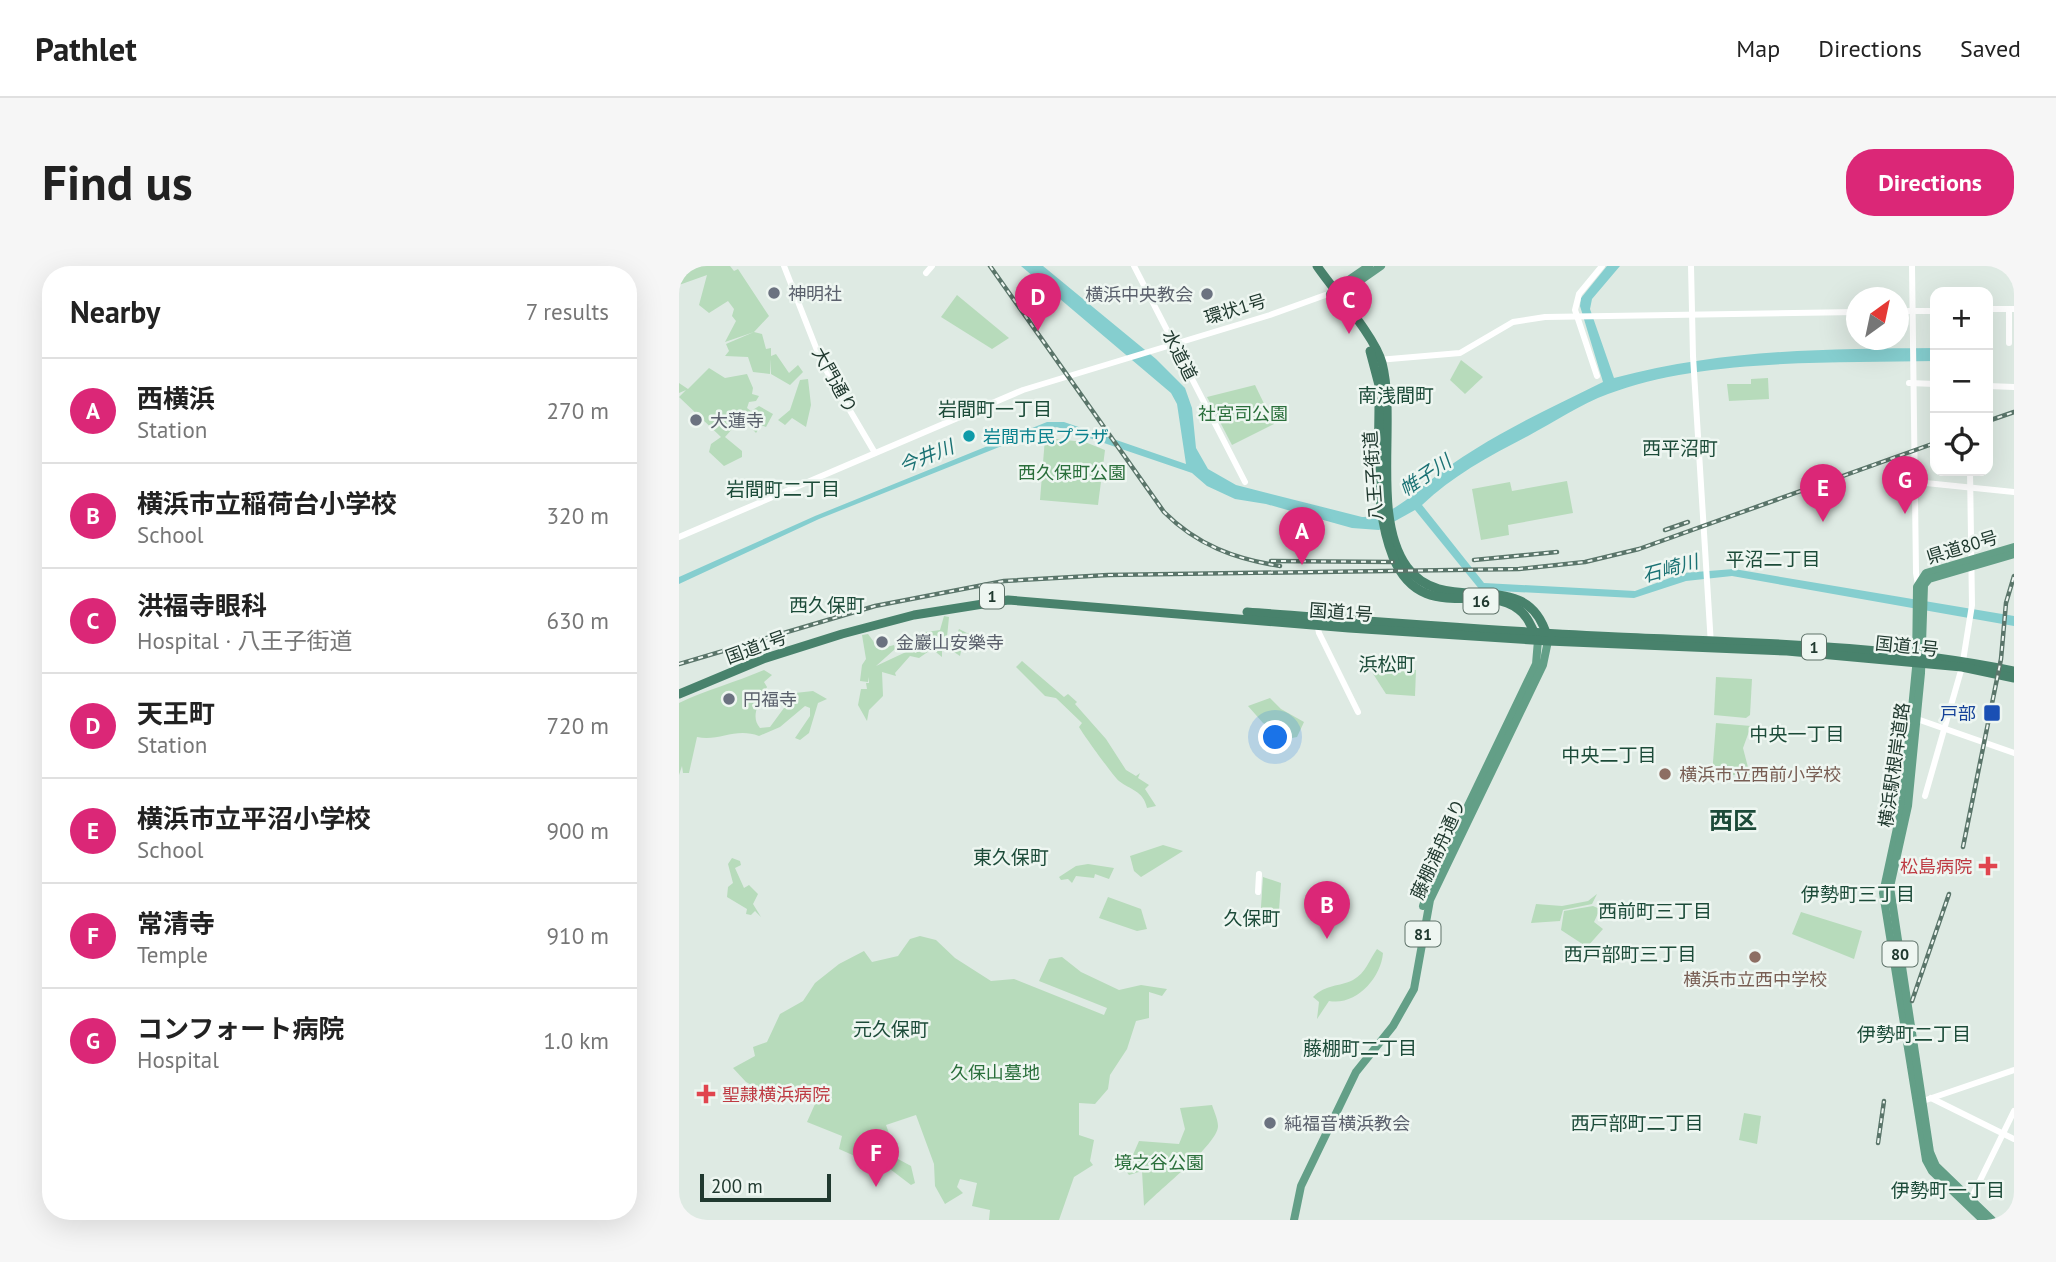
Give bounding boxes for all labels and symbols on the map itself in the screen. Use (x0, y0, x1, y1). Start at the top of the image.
pin: D (1015, 273, 1061, 331)
pin: C (1326, 276, 1372, 334)
place label: 神明社 (788, 282, 842, 305)
place label: 横浜中央教会 (1085, 283, 1193, 306)
marker: 神明社 (766, 285, 782, 301)
marker: 横浜中央教会 (1199, 286, 1215, 302)
north arrow (1846, 287, 1909, 350)
street label: 環状1号 (1201, 289, 1269, 329)
street label: 水道道 (1157, 326, 1203, 384)
street label: 大門通り (807, 343, 863, 417)
district label: 南浅間町 (1358, 383, 1434, 407)
district label: 岩間町一丁目 (938, 397, 1052, 421)
park label: 社宮司公園 (1198, 402, 1288, 425)
place label: 大蓮寺 (710, 409, 764, 432)
marker: 大蓮寺 (688, 412, 704, 428)
place label: 岩間市民プラザ (983, 425, 1109, 448)
marker: 岩間市民プラザ (961, 428, 977, 444)
street label: 八王子街道 (1358, 430, 1388, 522)
water label: 今井川 (895, 433, 959, 478)
district label: 西平沼町 (1642, 436, 1718, 460)
water label: 帷子川 (1395, 448, 1457, 501)
pin: G (1882, 456, 1928, 514)
park label: 西久保町公園 (1018, 461, 1126, 484)
pin: E (1800, 464, 1846, 522)
district label: 岩間町二丁目 (726, 477, 840, 501)
pin: A (1279, 507, 1325, 565)
street label: 県道80号 (1923, 525, 2001, 569)
district label: 平沼二丁目 (1725, 547, 1821, 571)
water label: 石崎川 (1639, 549, 1703, 587)
road number: 1 (980, 584, 1004, 608)
road number: 16 (1463, 588, 1499, 614)
district label: 西久保町 (789, 593, 865, 617)
street label: 国道1号 (1308, 598, 1374, 626)
street label: 国道1号 (722, 625, 790, 669)
place label: 金巖山安樂寺 (896, 631, 1004, 654)
street label: 国道1号 (1874, 631, 1940, 661)
marker: 金巖山安樂寺 (874, 634, 890, 650)
road number: 1 (1802, 634, 1826, 660)
district label: 浜松町 (1358, 652, 1416, 676)
place label: 円福寺 (743, 688, 797, 711)
marker: 円福寺 (721, 691, 737, 707)
street label: 横浜駅根岸道路 (1874, 701, 1914, 829)
place label: 戸部 (1940, 702, 1976, 725)
marker: 戸部 (1982, 703, 2002, 723)
your location (1258, 720, 1292, 754)
district label: 中央一丁目 (1749, 722, 1845, 746)
district label: 中央二丁目 (1561, 743, 1657, 767)
place label: 横浜市立西前小学校 (1679, 763, 1841, 786)
marker: 横浜市立西前小学校 (1657, 766, 1673, 782)
street label: 藤棚浦舟通り (1406, 795, 1470, 903)
district label: 西区 (1709, 805, 1757, 836)
district label: 東久保町 (973, 845, 1049, 869)
place label: 松島病院 (1900, 855, 1972, 878)
marker: 松島病院 (1978, 856, 1998, 876)
pin: B (1304, 881, 1350, 939)
district label: 伊勢町三丁目 (1801, 882, 1915, 906)
district label: 西前町三丁目 (1598, 899, 1712, 923)
district label: 久保町 (1223, 906, 1281, 930)
road number: 81 (1405, 922, 1441, 946)
district label: 西戸部町三丁目 (1563, 942, 1697, 966)
road number: 80 (1883, 942, 1917, 967)
marker: 横浜市立西中学校 (1747, 949, 1763, 965)
place label: 横浜市立西中学校 (1683, 968, 1827, 991)
district label: 元久保町 (853, 1017, 929, 1041)
district label: 伊勢町二丁目 (1857, 1022, 1971, 1046)
district label: 藤棚町二丁目 (1303, 1036, 1417, 1060)
park label: 久保山墓地 (950, 1061, 1040, 1084)
place label: 聖隷横浜病院 (722, 1083, 830, 1106)
marker: 聖隷横浜病院 (696, 1084, 716, 1104)
district label: 西戸部町二丁目 (1570, 1111, 1704, 1135)
place label: 純福音横浜教会 (1284, 1112, 1410, 1135)
marker: 純福音横浜教会 (1262, 1115, 1278, 1131)
pin: F (853, 1129, 899, 1187)
park label: 境之谷公園 (1114, 1151, 1204, 1174)
scale bar (700, 1171, 831, 1203)
district label: 伊勢町一丁目 (1891, 1178, 2005, 1202)

